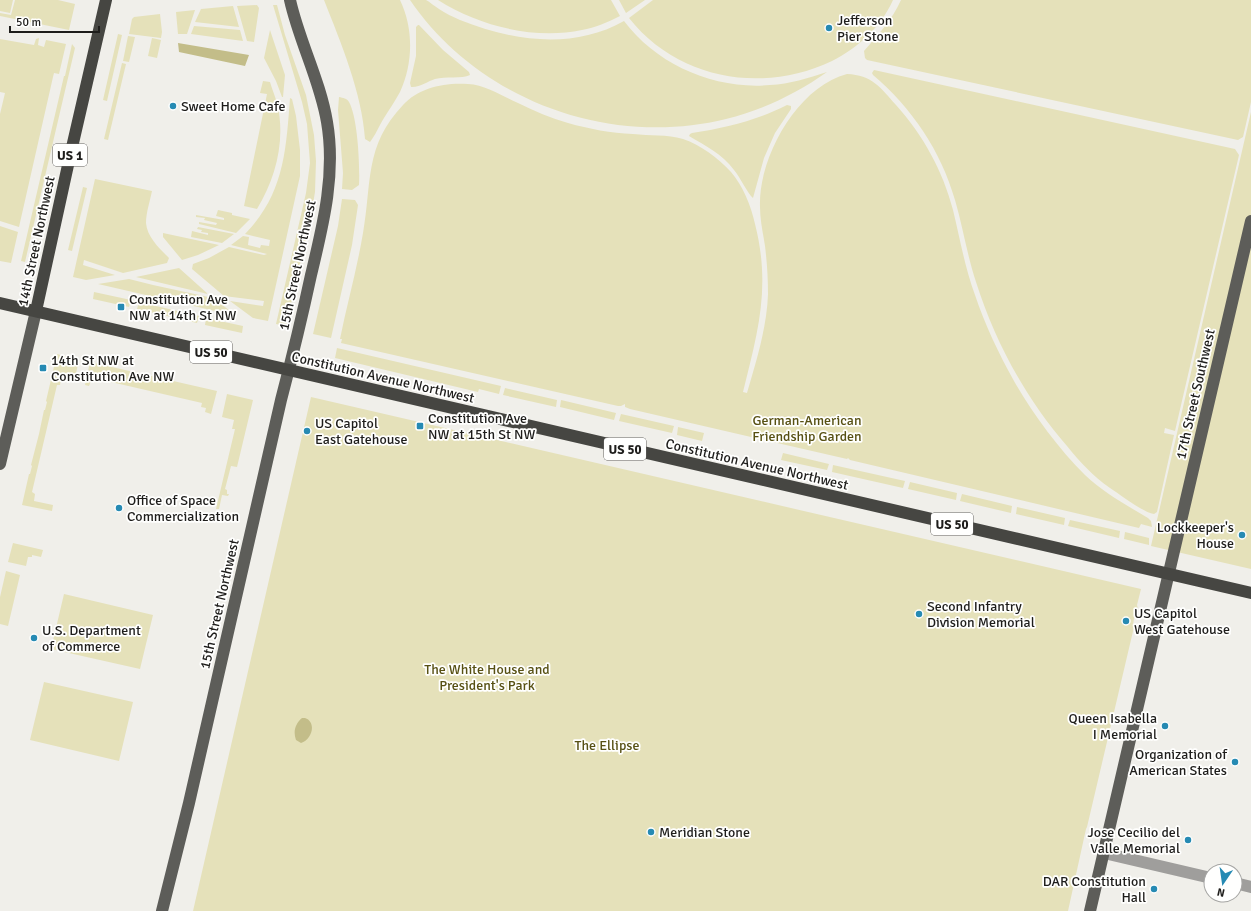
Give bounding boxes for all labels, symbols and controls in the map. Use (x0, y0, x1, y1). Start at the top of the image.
scale bar (10, 8, 99, 34)
place label: Jefferson Pier Stone (837, 12, 898, 45)
text: 50 m (16, 15, 41, 30)
marker: Jefferson Pier Stone (824, 23, 834, 33)
place label: Sweet Home Cafe (181, 98, 285, 115)
marker: Sweet Home Cafe (168, 101, 178, 111)
road number: US 1 (53, 144, 87, 166)
street label: 14th Street Northwest (14, 174, 59, 308)
street label: 15th Street Northwest (275, 198, 320, 332)
place label: Constitution Ave NW at 14th St NW (129, 291, 236, 324)
marker: Constitution Ave NW at 14th St NW (116, 302, 126, 312)
street label: 17th Street Southwest (1172, 327, 1219, 461)
road number: US 50 (190, 341, 232, 363)
street label: Constitution Avenue Northwest (290, 348, 476, 407)
place label: 14th St NW at Constitution Ave NW (51, 352, 175, 385)
marker: 14th St NW at Constitution Ave NW (38, 363, 48, 373)
place label: Constitution Ave NW at 15th St NW (428, 410, 535, 443)
park label: German-American Friendship Garden (752, 412, 862, 445)
place label: US Capitol East Gatehouse (315, 415, 407, 448)
marker: Constitution Ave NW at 15th St NW (415, 421, 425, 431)
marker: US Capitol East Gatehouse (302, 426, 312, 436)
street label: Constitution Avenue Northwest (664, 435, 850, 494)
road number: US 50 (604, 438, 646, 460)
place label: Office of Space Commercialization (127, 492, 239, 525)
marker: Office of Space Commercialization (114, 503, 124, 513)
road number: US 50 (931, 513, 973, 535)
place label: Lockkeeper's House (1157, 519, 1234, 552)
marker: Lockkeeper's House (1237, 530, 1247, 540)
street label: 15th Street Northwest (196, 537, 243, 671)
place label: Second Infantry Division Memorial (927, 598, 1035, 631)
place label: US Capitol West Gatehouse (1134, 605, 1230, 638)
marker: Second Infantry Division Memorial (914, 609, 924, 619)
marker: US Capitol West Gatehouse (1121, 616, 1131, 626)
place label: U.S. Department of Commerce (42, 622, 141, 655)
marker: U.S. Department of Commerce (29, 633, 39, 643)
park label: The White House and President's Park (424, 661, 550, 694)
place label: Queen Isabella I Memorial (1069, 710, 1157, 743)
marker: Queen Isabella I Memorial (1160, 721, 1170, 731)
park label: The Ellipse (575, 737, 639, 754)
place label: Organization of American States (1129, 746, 1228, 779)
marker: Organization of American States (1230, 757, 1240, 767)
place label: Meridian Stone (659, 824, 750, 841)
place label: Jose Cecilio del Valle Memorial (1088, 824, 1180, 857)
marker: Meridian Stone (646, 827, 656, 837)
marker: Jose Cecilio del Valle Memorial (1183, 835, 1193, 845)
north arrow (1203, 863, 1243, 903)
place label: DAR Constitution Hall (1043, 873, 1146, 906)
marker: DAR Constitution Hall (1149, 884, 1159, 894)
text: N (1216, 885, 1226, 899)

